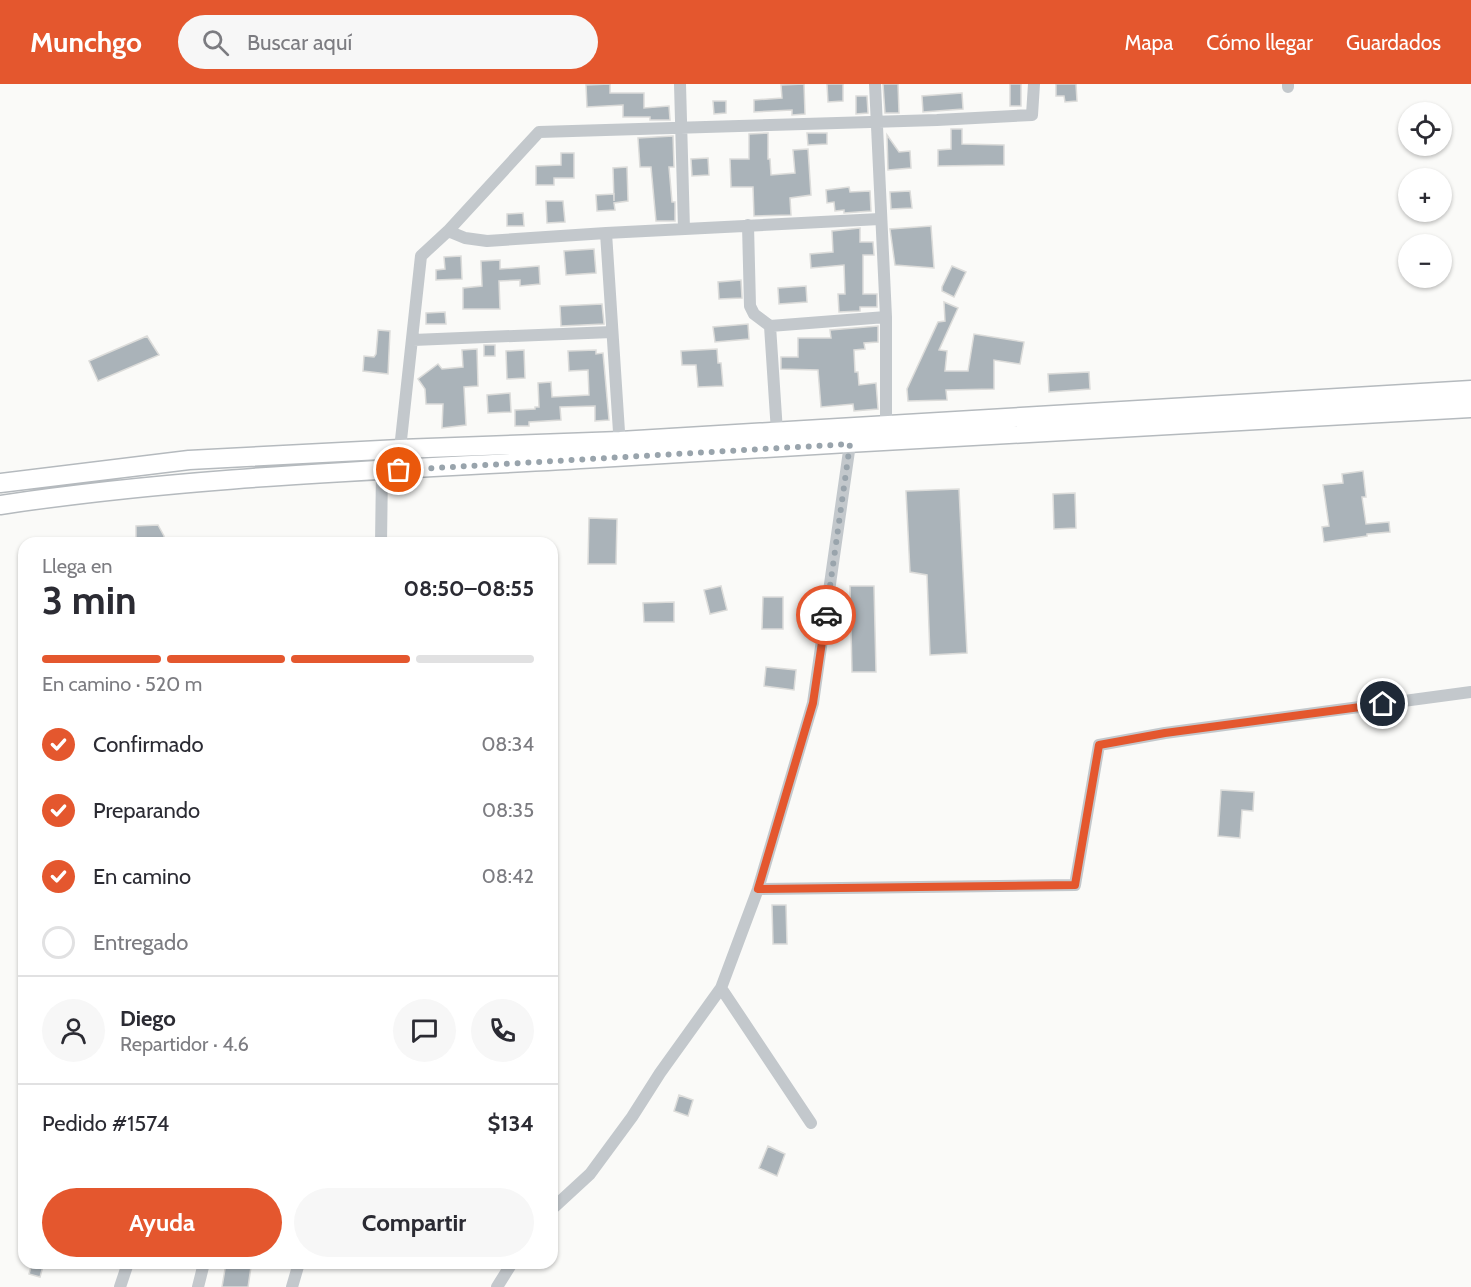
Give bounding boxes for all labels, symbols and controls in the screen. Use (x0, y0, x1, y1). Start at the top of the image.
search box (178, 15, 598, 69)
text: Munchgo (30, 25, 142, 59)
icon: search (199, 26, 232, 59)
text: Buscar aquí (247, 29, 352, 56)
text: Mapa (1125, 30, 1173, 55)
text: Cómo llegar (1206, 30, 1313, 55)
text: Guardados (1346, 30, 1441, 55)
map controls (1398, 102, 1452, 288)
button: locate (1398, 102, 1452, 156)
button: + (1398, 168, 1452, 222)
button: − (1398, 234, 1452, 288)
pin (373, 444, 424, 495)
icon: bag (382, 453, 415, 486)
text: Llega en (42, 554, 112, 578)
text: 08:50–08:55 (403, 575, 534, 602)
text: 3 min (42, 576, 137, 624)
courier (796, 585, 856, 645)
icon: car (810, 599, 843, 632)
text: En camino · 520 m (42, 672, 202, 696)
pin (1357, 678, 1408, 729)
icon: home (1366, 687, 1399, 720)
icon: check (42, 728, 75, 761)
text: Confirmado (93, 731, 204, 758)
text: 08:34 (481, 732, 534, 756)
icon: check (42, 794, 75, 827)
text: Preparando (93, 797, 200, 824)
text: 08:35 (482, 798, 534, 822)
icon: check (42, 860, 75, 893)
text: En camino (93, 863, 191, 890)
text: 08:42 (482, 864, 534, 888)
text: Entregado (93, 929, 188, 956)
button: person (42, 999, 105, 1062)
button: chat (393, 999, 456, 1062)
button: phone (471, 999, 534, 1062)
text: Diego (120, 1005, 176, 1032)
text: Repartidor · 4.6 (120, 1032, 249, 1056)
text: Pedido #1574 (42, 1110, 169, 1137)
text: $134 (488, 1110, 534, 1137)
button: Ayuda (42, 1188, 282, 1257)
button: Compartir (294, 1188, 534, 1257)

